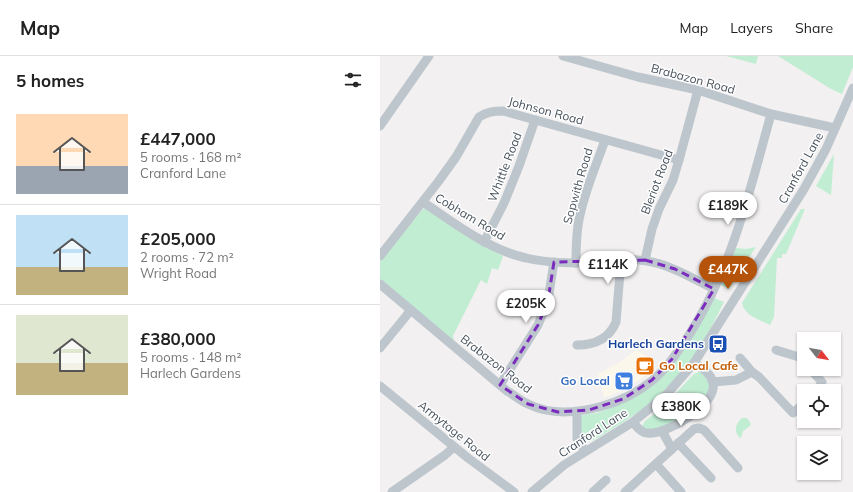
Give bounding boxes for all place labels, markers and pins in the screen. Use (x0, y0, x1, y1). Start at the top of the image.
pin: £189K (700, 192, 756, 226)
pin: £114K (580, 251, 636, 285)
pin: £447K (700, 256, 756, 290)
pin: £205K (498, 290, 554, 324)
bus stop icon: Harlech Gardens (707, 333, 729, 355)
place label: Harlech Gardens (608, 336, 704, 351)
cafe icon: Go Local Cafe (634, 355, 656, 377)
place label: Go Local Cafe (659, 358, 739, 373)
supermarket icon: Go Local (613, 370, 635, 392)
place label: Go Local (560, 373, 610, 388)
pin: £380K (653, 393, 709, 427)

